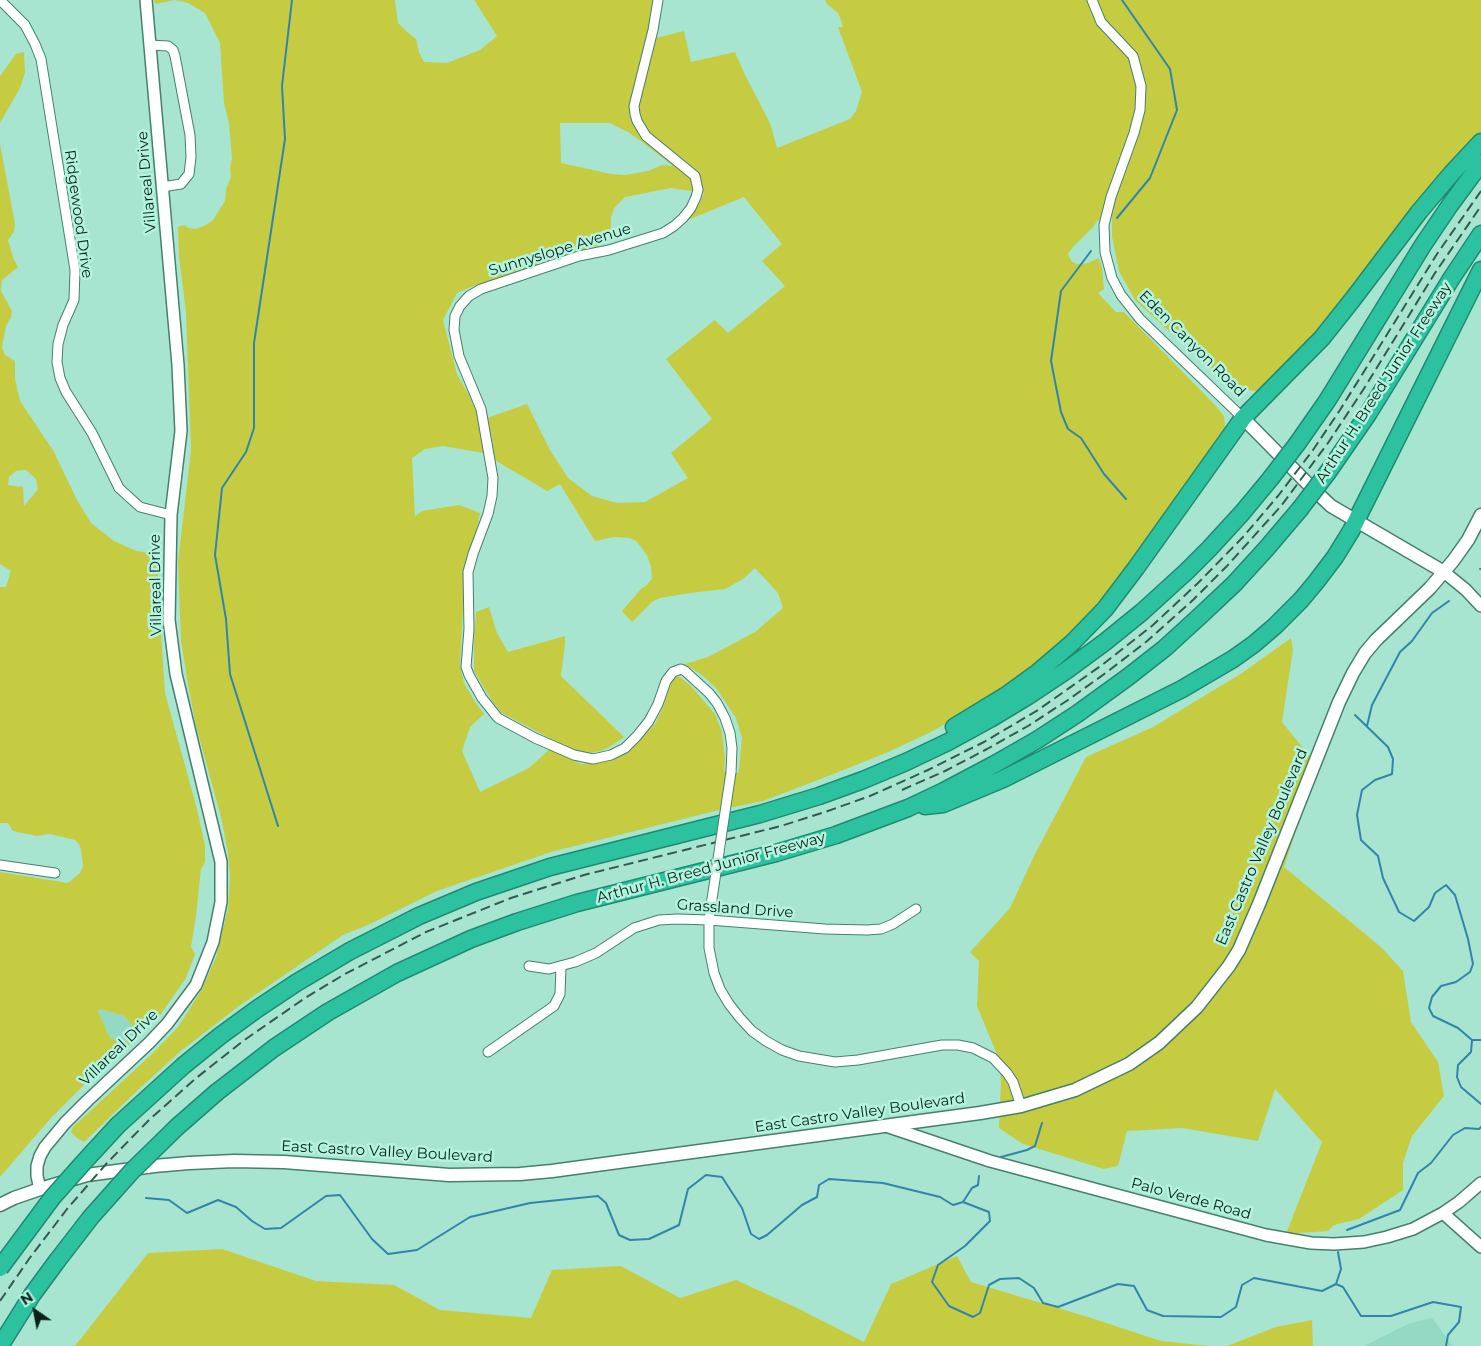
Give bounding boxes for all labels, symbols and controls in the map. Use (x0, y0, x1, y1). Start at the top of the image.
street label: Villareal Drive (134, 130, 160, 234)
street label: Ridgewood Drive (60, 149, 96, 279)
street label: Sunnyslope Avenue (487, 220, 633, 280)
street label: Arthur H. Breed Junior Freeway (1312, 279, 1456, 487)
street label: Eden Canyon Road (1135, 287, 1249, 401)
street label: Villareal Drive (146, 534, 166, 636)
street label: East Castro Valley Boulevard (1212, 746, 1312, 948)
street label: Arthur H. Breed Junior Freeway (595, 829, 827, 907)
street label: Grassland Drive (676, 896, 794, 922)
street label: Villareal Drive (76, 1006, 162, 1090)
street label: East Castro Valley Boulevard (754, 1089, 966, 1137)
street label: East Castro Valley Boulevard (281, 1137, 493, 1167)
street label: Palo Verde Road (1129, 1174, 1253, 1224)
north arrow (10, 1286, 60, 1336)
text: N (17, 1288, 36, 1309)

